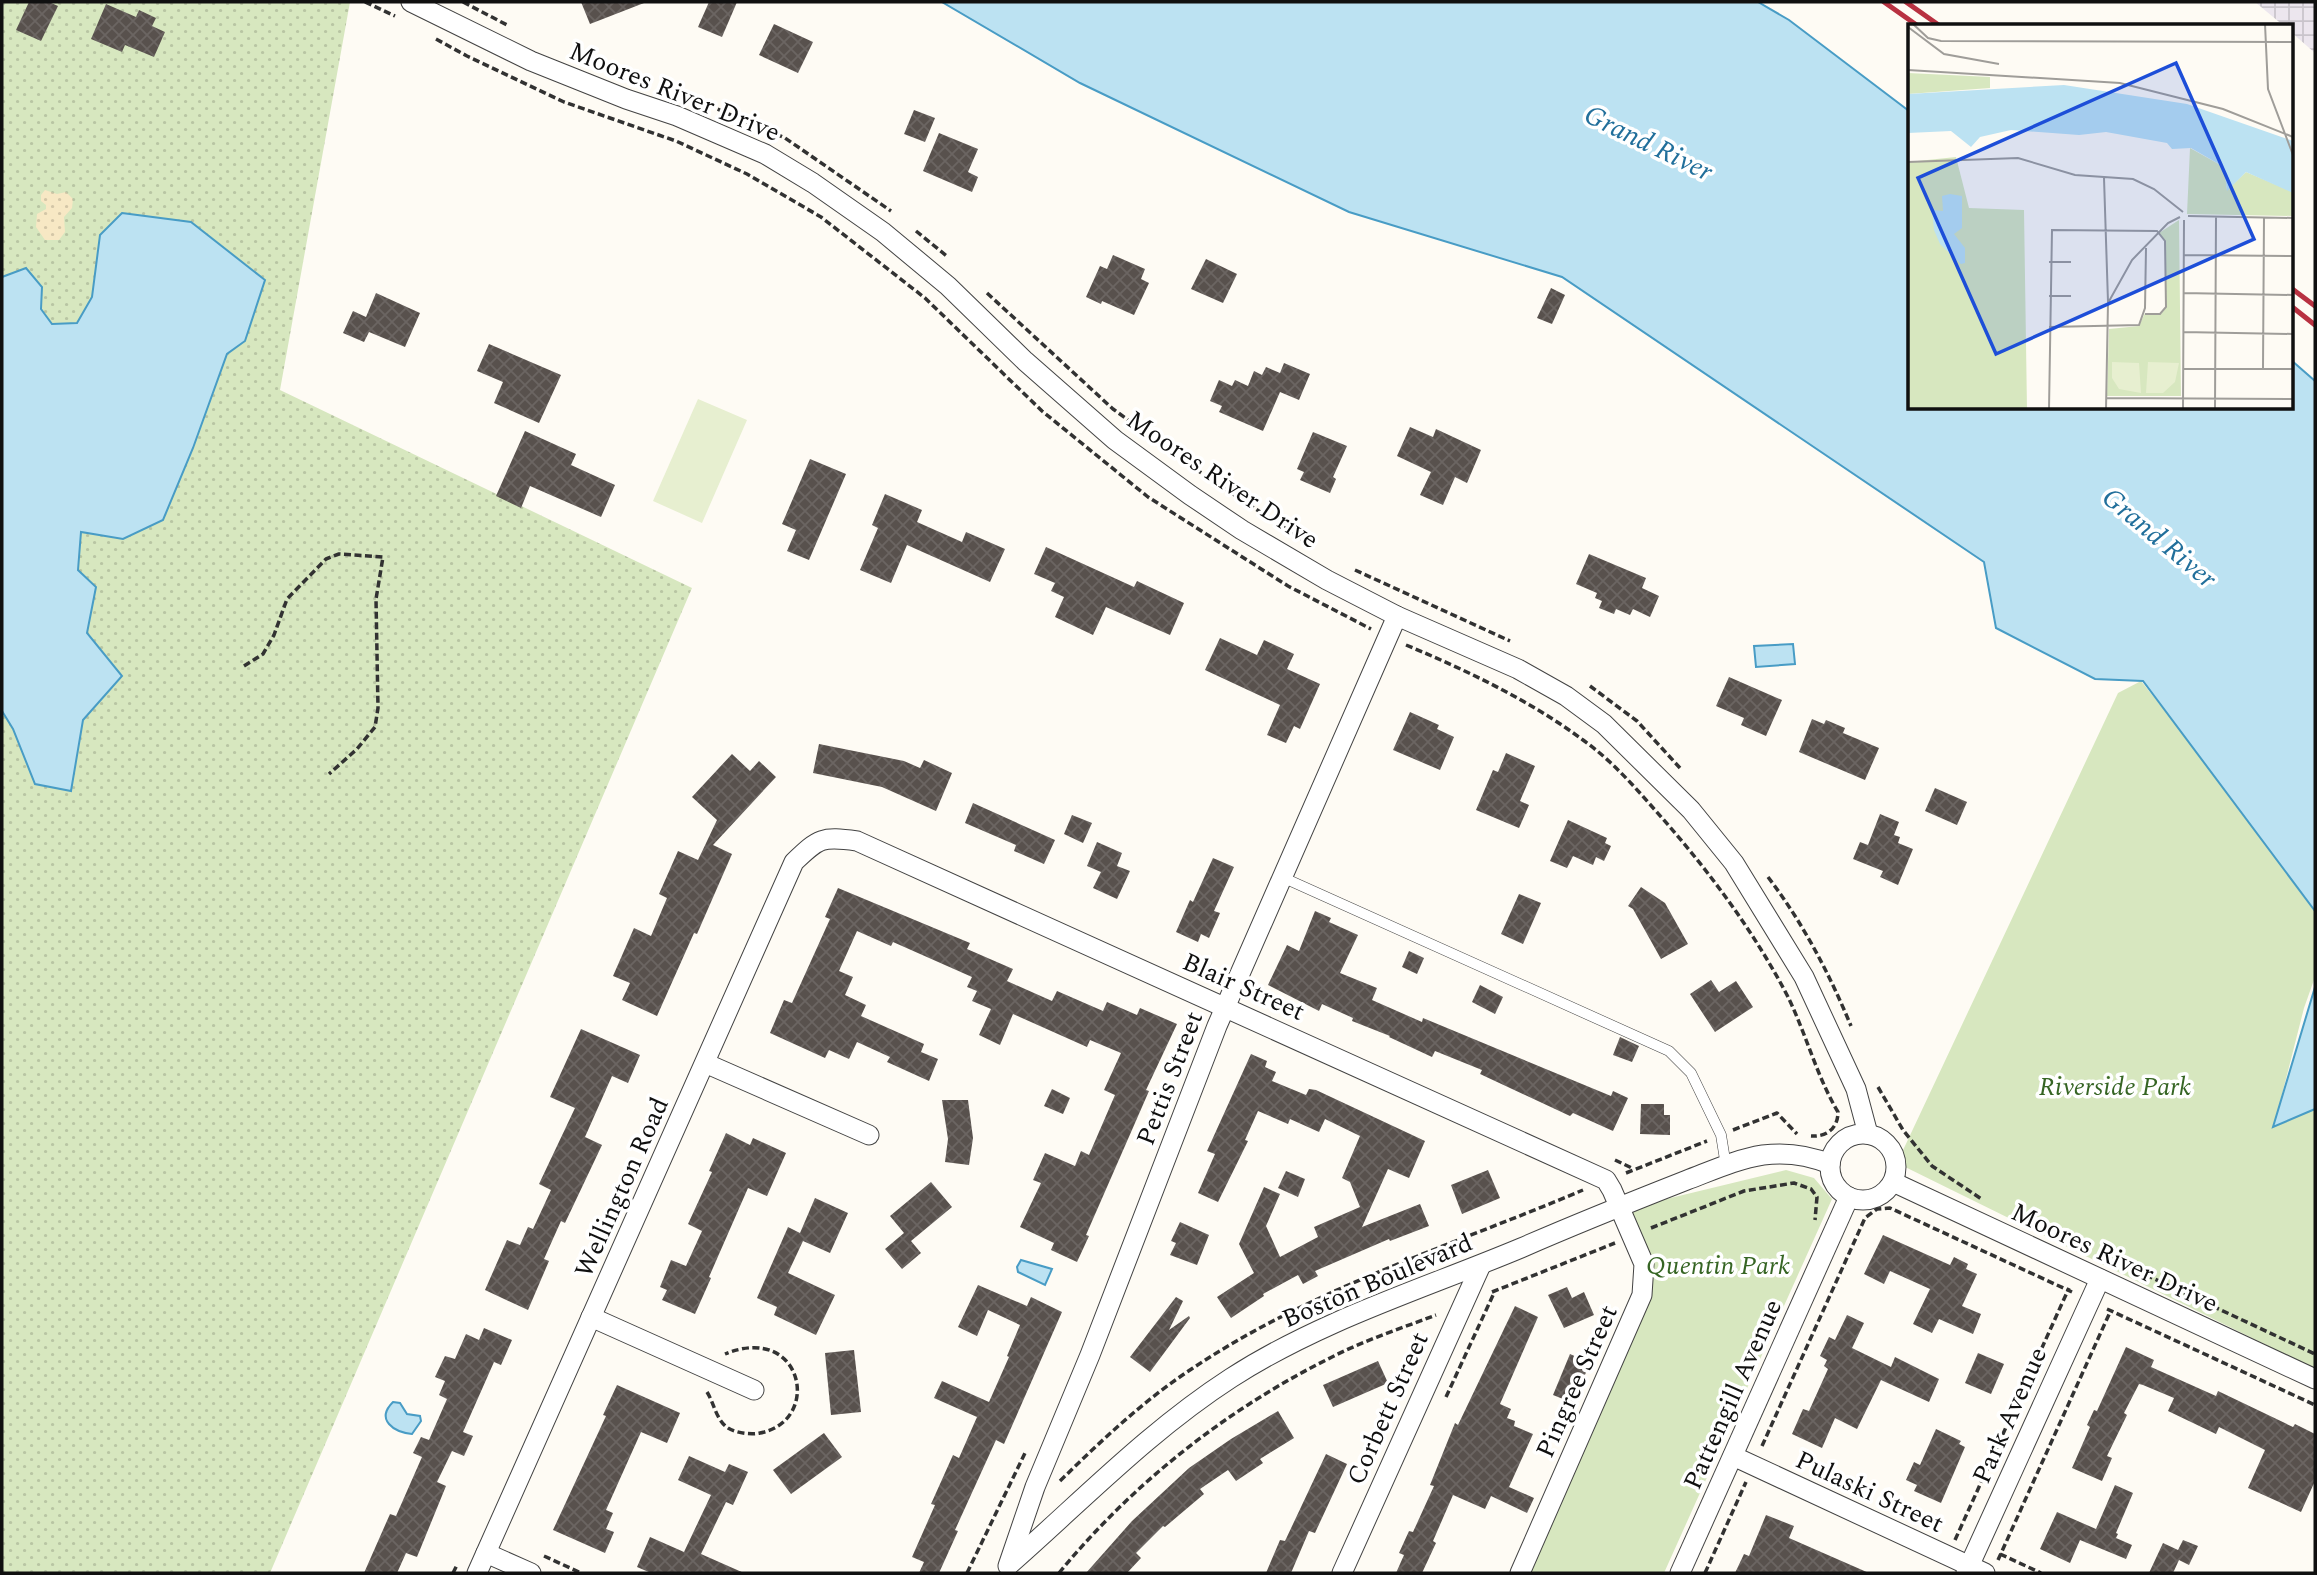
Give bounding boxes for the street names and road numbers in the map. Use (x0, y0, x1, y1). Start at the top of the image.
street label: Moores River Drive (563, 31, 786, 153)
street label: Moores River Drive (1118, 400, 1327, 559)
street label: Blair Street (1176, 942, 1311, 1032)
street label: Pettis Street (1126, 1005, 1214, 1151)
street label: Wellington Road (564, 1091, 680, 1284)
street label: Moores River Drive (2004, 1192, 2225, 1324)
street label: Boston Boulevard (1276, 1223, 1479, 1339)
street label: Pattengill Avenue (1673, 1293, 1793, 1496)
street label: Pingree Street (1525, 1298, 1629, 1464)
street label: Corbett Street (1336, 1326, 1439, 1491)
street label: Park Avenue (1962, 1341, 2058, 1490)
street label: Pulaski Street (1789, 1440, 1950, 1544)

